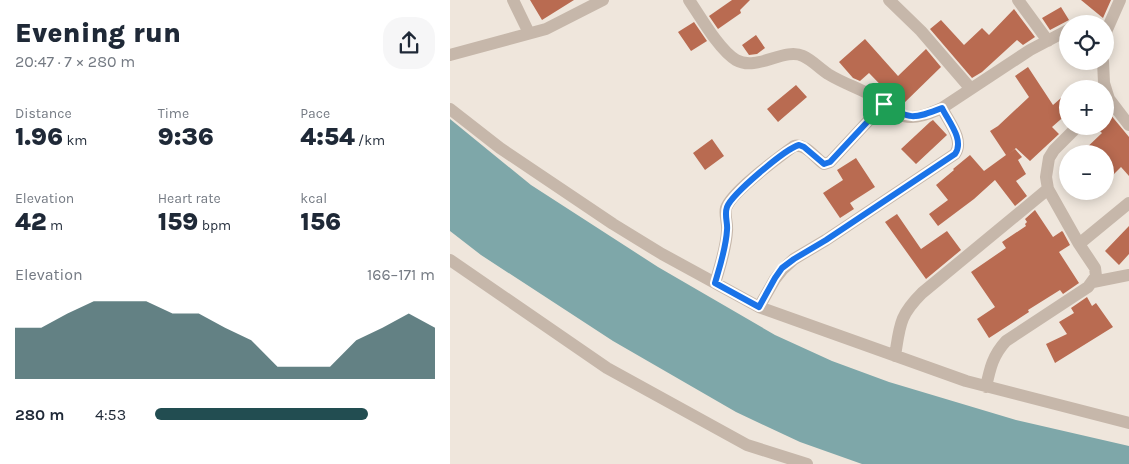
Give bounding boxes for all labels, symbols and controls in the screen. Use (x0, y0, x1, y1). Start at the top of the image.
map controls (1059, 15, 1114, 200)
button: locate (1059, 15, 1114, 70)
text: Evening run (15, 16, 181, 49)
button: share (383, 17, 435, 69)
text: 20:47 · 7 × 280 m (15, 52, 135, 71)
button: + (1059, 80, 1114, 135)
pin (863, 83, 905, 125)
icon: arrive (870, 90, 898, 118)
text: Distance (15, 105, 72, 122)
text: Time (158, 105, 189, 122)
text: Pace (300, 105, 330, 122)
text: 1.96 (15, 122, 63, 151)
text: 9:36 (158, 122, 214, 151)
text: 4:54 (300, 122, 355, 151)
text: km (63, 132, 87, 149)
text: /km (355, 132, 385, 149)
button: − (1059, 145, 1114, 200)
text: Elevation (15, 190, 74, 207)
text: Heart rate (158, 190, 221, 207)
text: kcal (300, 190, 327, 207)
text: 42 (15, 207, 47, 236)
text: 159 (158, 207, 198, 236)
text: 156 (300, 207, 341, 236)
text: m (47, 217, 63, 234)
text: bpm (198, 217, 231, 234)
text: Elevation (15, 265, 83, 284)
text: 166–171 m (367, 265, 435, 284)
text: 280 m (15, 405, 64, 424)
text: 4:53 (95, 405, 126, 424)

